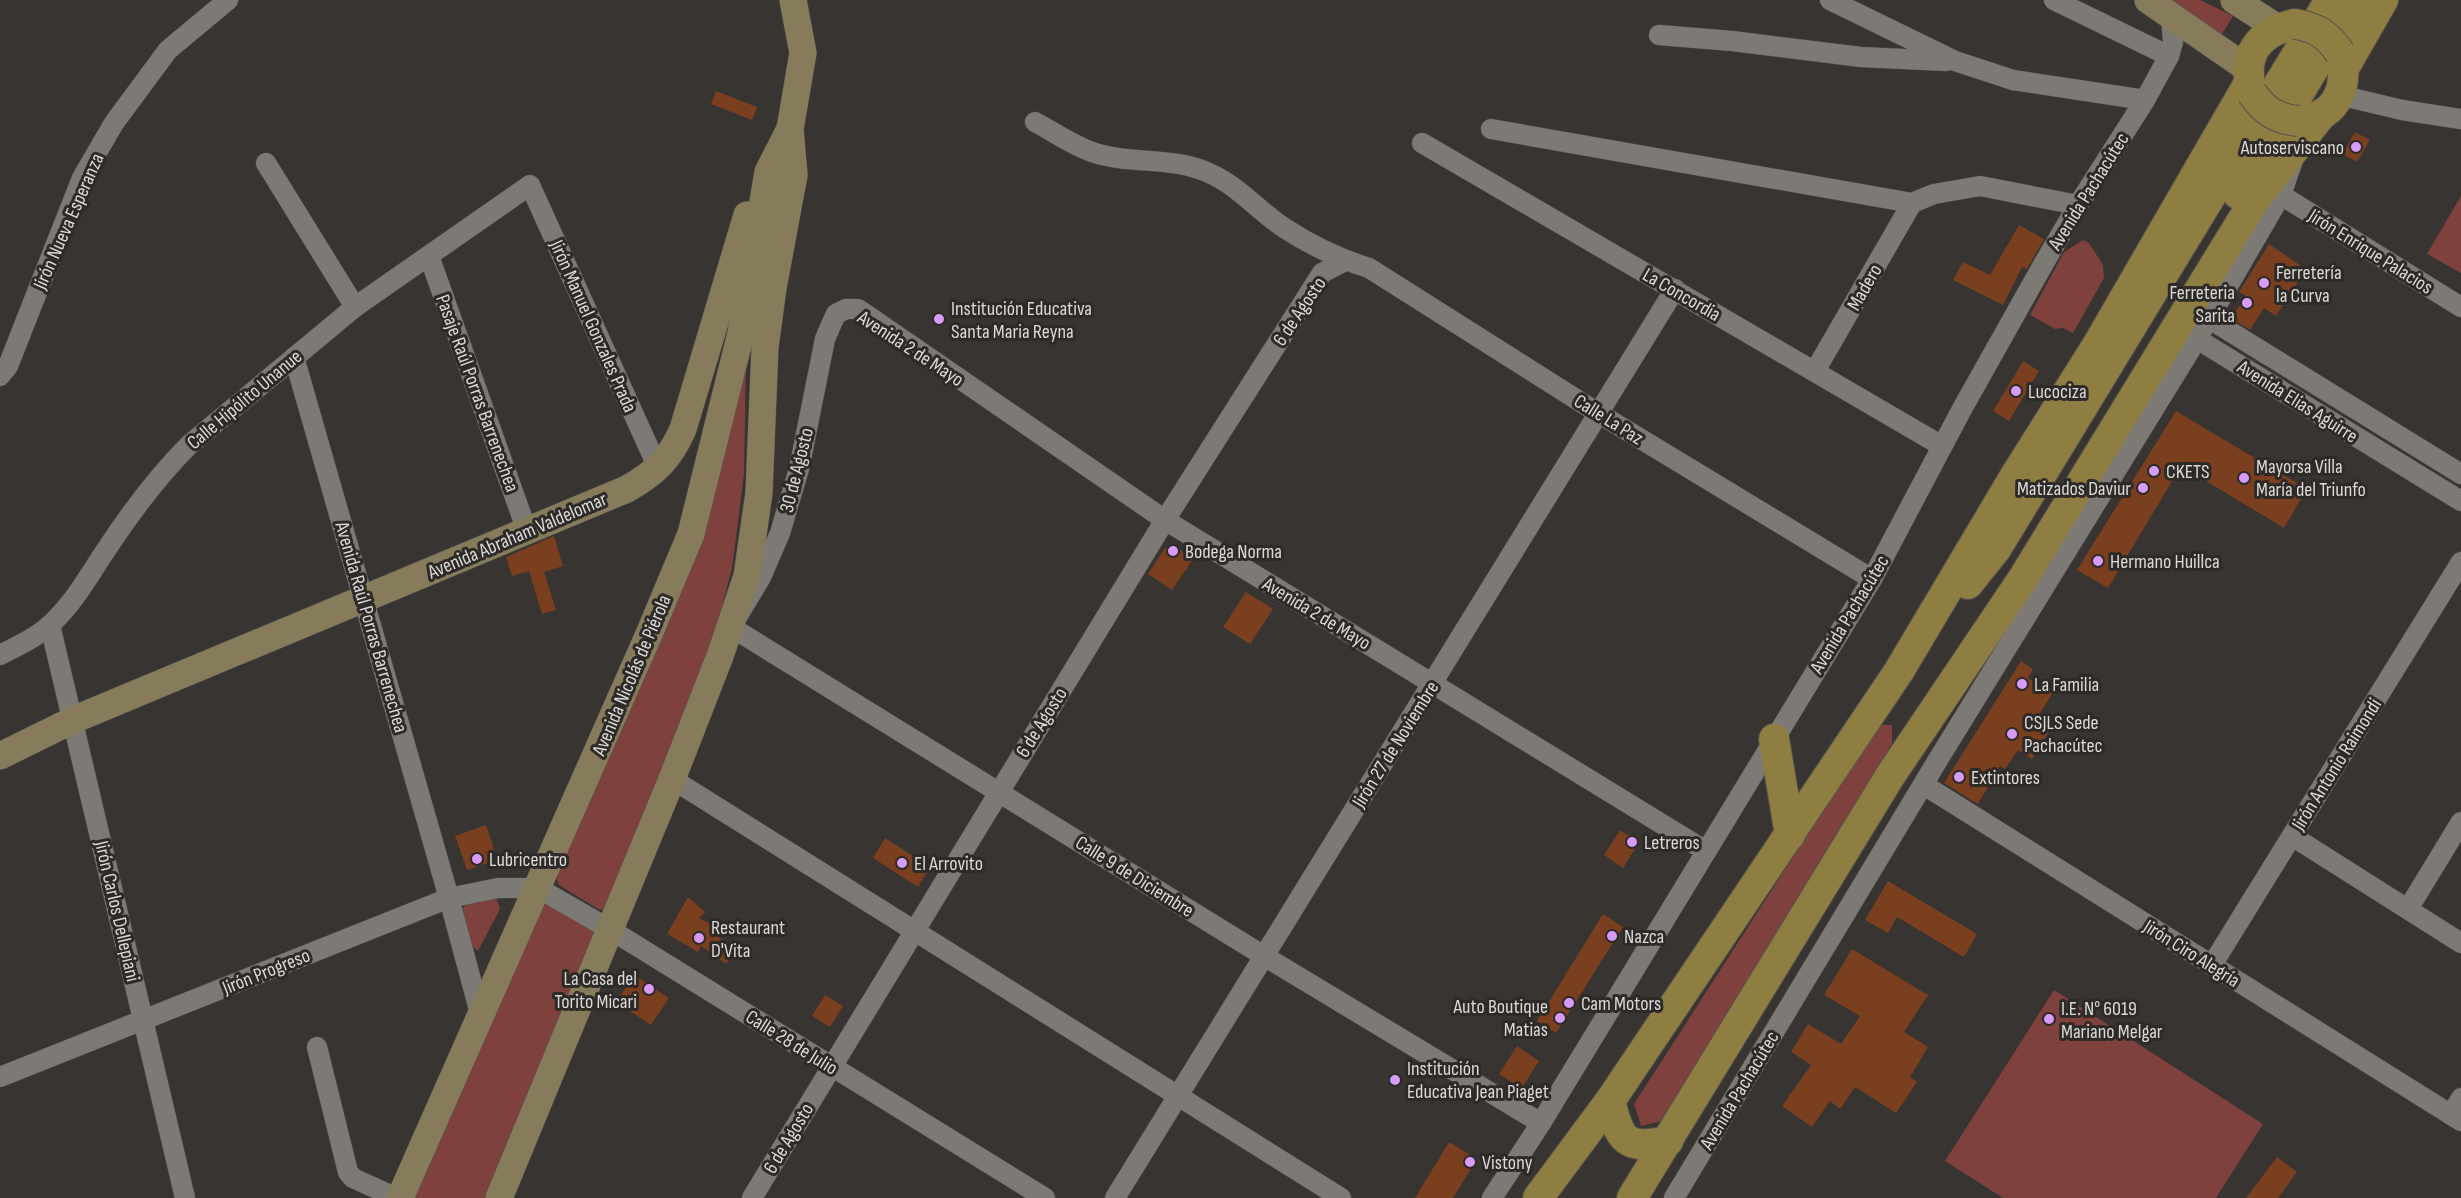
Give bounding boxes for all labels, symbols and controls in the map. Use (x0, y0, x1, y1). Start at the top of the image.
street label: Avenida Pachacútec (2043, 128, 2135, 256)
place label: Autoserviscano (2240, 136, 2344, 160)
marker: Autoserviscano (2349, 140, 2363, 154)
street label: Jirón Nueva Esperanza (28, 150, 110, 294)
street label: Jirón Enrique Palacios (2303, 204, 2437, 300)
street label: Jirón Manuel Gonzales Prada (544, 236, 642, 416)
street label: Madero (1842, 260, 1888, 315)
place label: Ferretería la Curva (2276, 261, 2342, 308)
street label: La Concordia (1638, 263, 1725, 327)
street label: 6 de Agosto (1268, 273, 1332, 351)
marker: Ferretería la Curva (2257, 276, 2271, 290)
place label: Ferreteria Sarita (2169, 281, 2235, 328)
street label: Pasaje Raúl Porras Barrenechea (430, 291, 524, 495)
marker: Ferreteria Sarita (2240, 296, 2254, 310)
place label: Institución Educativa Santa Maria Reyna (951, 297, 1092, 344)
street label: Avenida 2 de Mayo (852, 305, 968, 392)
marker: Institución Educativa Santa Maria Reyna (932, 312, 946, 326)
street label: Calle Hipólito Unanue (182, 345, 307, 455)
street label: Avenida Elias Aguirre (2232, 355, 2362, 449)
place label: Lucociza (2028, 380, 2087, 404)
marker: Lucociza (2009, 384, 2023, 398)
street label: Calle La Paz (1569, 389, 1648, 450)
street label: 30 de Agosto (775, 425, 819, 515)
place label: Mayorsa Villa María del Triunfo (2256, 455, 2366, 502)
place label: CKETS (2166, 460, 2209, 484)
marker: CKETS (2147, 464, 2161, 478)
marker: Mayorsa Villa María del Triunfo (2237, 471, 2251, 485)
place label: Matizados Daviur (2017, 477, 2131, 501)
marker: Matizados Daviur (2136, 481, 2150, 495)
street label: Avenida Abraham Valdelomar (423, 487, 611, 585)
street label: Avenida Raúl Porras Barrenechea (329, 518, 413, 735)
place label: Bodega Norma (1185, 540, 1282, 564)
marker: Bodega Norma (1166, 544, 1180, 558)
place label: Hermano Huillca (2110, 550, 2220, 574)
street label: Avenida Pachacútec (1805, 551, 1895, 679)
marker: Hermano Huillca (2091, 554, 2105, 568)
street label: Avenida 2 de Mayo (1257, 572, 1375, 655)
street label: Avenida Nicolás de Piérola (587, 591, 677, 760)
place label: La Familia (2034, 673, 2099, 697)
street label: Jirón 27 de Noviembre (1347, 677, 1444, 813)
marker: La Familia (2015, 677, 2029, 691)
street label: 6 de Agosto (1011, 683, 1073, 762)
street label: Jirón Antonio Raimondi (2286, 694, 2387, 836)
place label: CSJLS Sede Pachacútec (2024, 711, 2102, 758)
marker: CSJLS Sede Pachacútec (2005, 727, 2019, 741)
place label: Extintores (1971, 766, 2040, 790)
marker: Extintores (1952, 770, 1966, 784)
street label: Calle 9 de Diciembre (1071, 831, 1198, 923)
place label: Letreros (1644, 831, 1700, 855)
marker: Letreros (1625, 835, 1639, 849)
street label: Jirón Carlos Dellepiani (89, 837, 145, 984)
place label: Lubricentro (489, 848, 567, 872)
marker: Lubricentro (470, 852, 484, 866)
place label: El Arrovito (914, 852, 983, 876)
marker: El Arrovito (895, 856, 909, 870)
street label: Jirón Ciro Alegría (2138, 914, 2244, 993)
place label: Restaurant D'Vita (711, 916, 785, 963)
place label: Nazca (1624, 925, 1664, 949)
marker: Nazca (1605, 929, 1619, 943)
marker: Restaurant D'Vita (692, 931, 706, 945)
street label: Jirón Progreso (218, 944, 314, 1001)
place label: La Casa del Torito Micari (555, 967, 637, 1014)
marker: La Casa del Torito Micari (642, 982, 656, 996)
place label: Cam Motors (1581, 992, 1661, 1016)
place label: Auto Boutique Matias (1453, 995, 1548, 1042)
marker: Cam Motors (1562, 996, 1576, 1010)
place label: I.E. N° 6019 Mariano Melgar (2061, 997, 2163, 1044)
street label: Calle 28 de Julio (741, 1005, 842, 1081)
marker: Auto Boutique Matias (1553, 1011, 1567, 1025)
marker: I.E. N° 6019 Mariano Melgar (2042, 1012, 2056, 1026)
street label: Avenida Pachacútec (1695, 1027, 1785, 1155)
place label: Institución Educativa Jean Piaget (1407, 1057, 1549, 1104)
marker: Institución Educativa Jean Piaget (1388, 1073, 1402, 1087)
street label: 6 de Agosto (758, 1099, 819, 1178)
place label: Vistony (1482, 1151, 1533, 1175)
marker: Vistony (1463, 1155, 1477, 1169)

